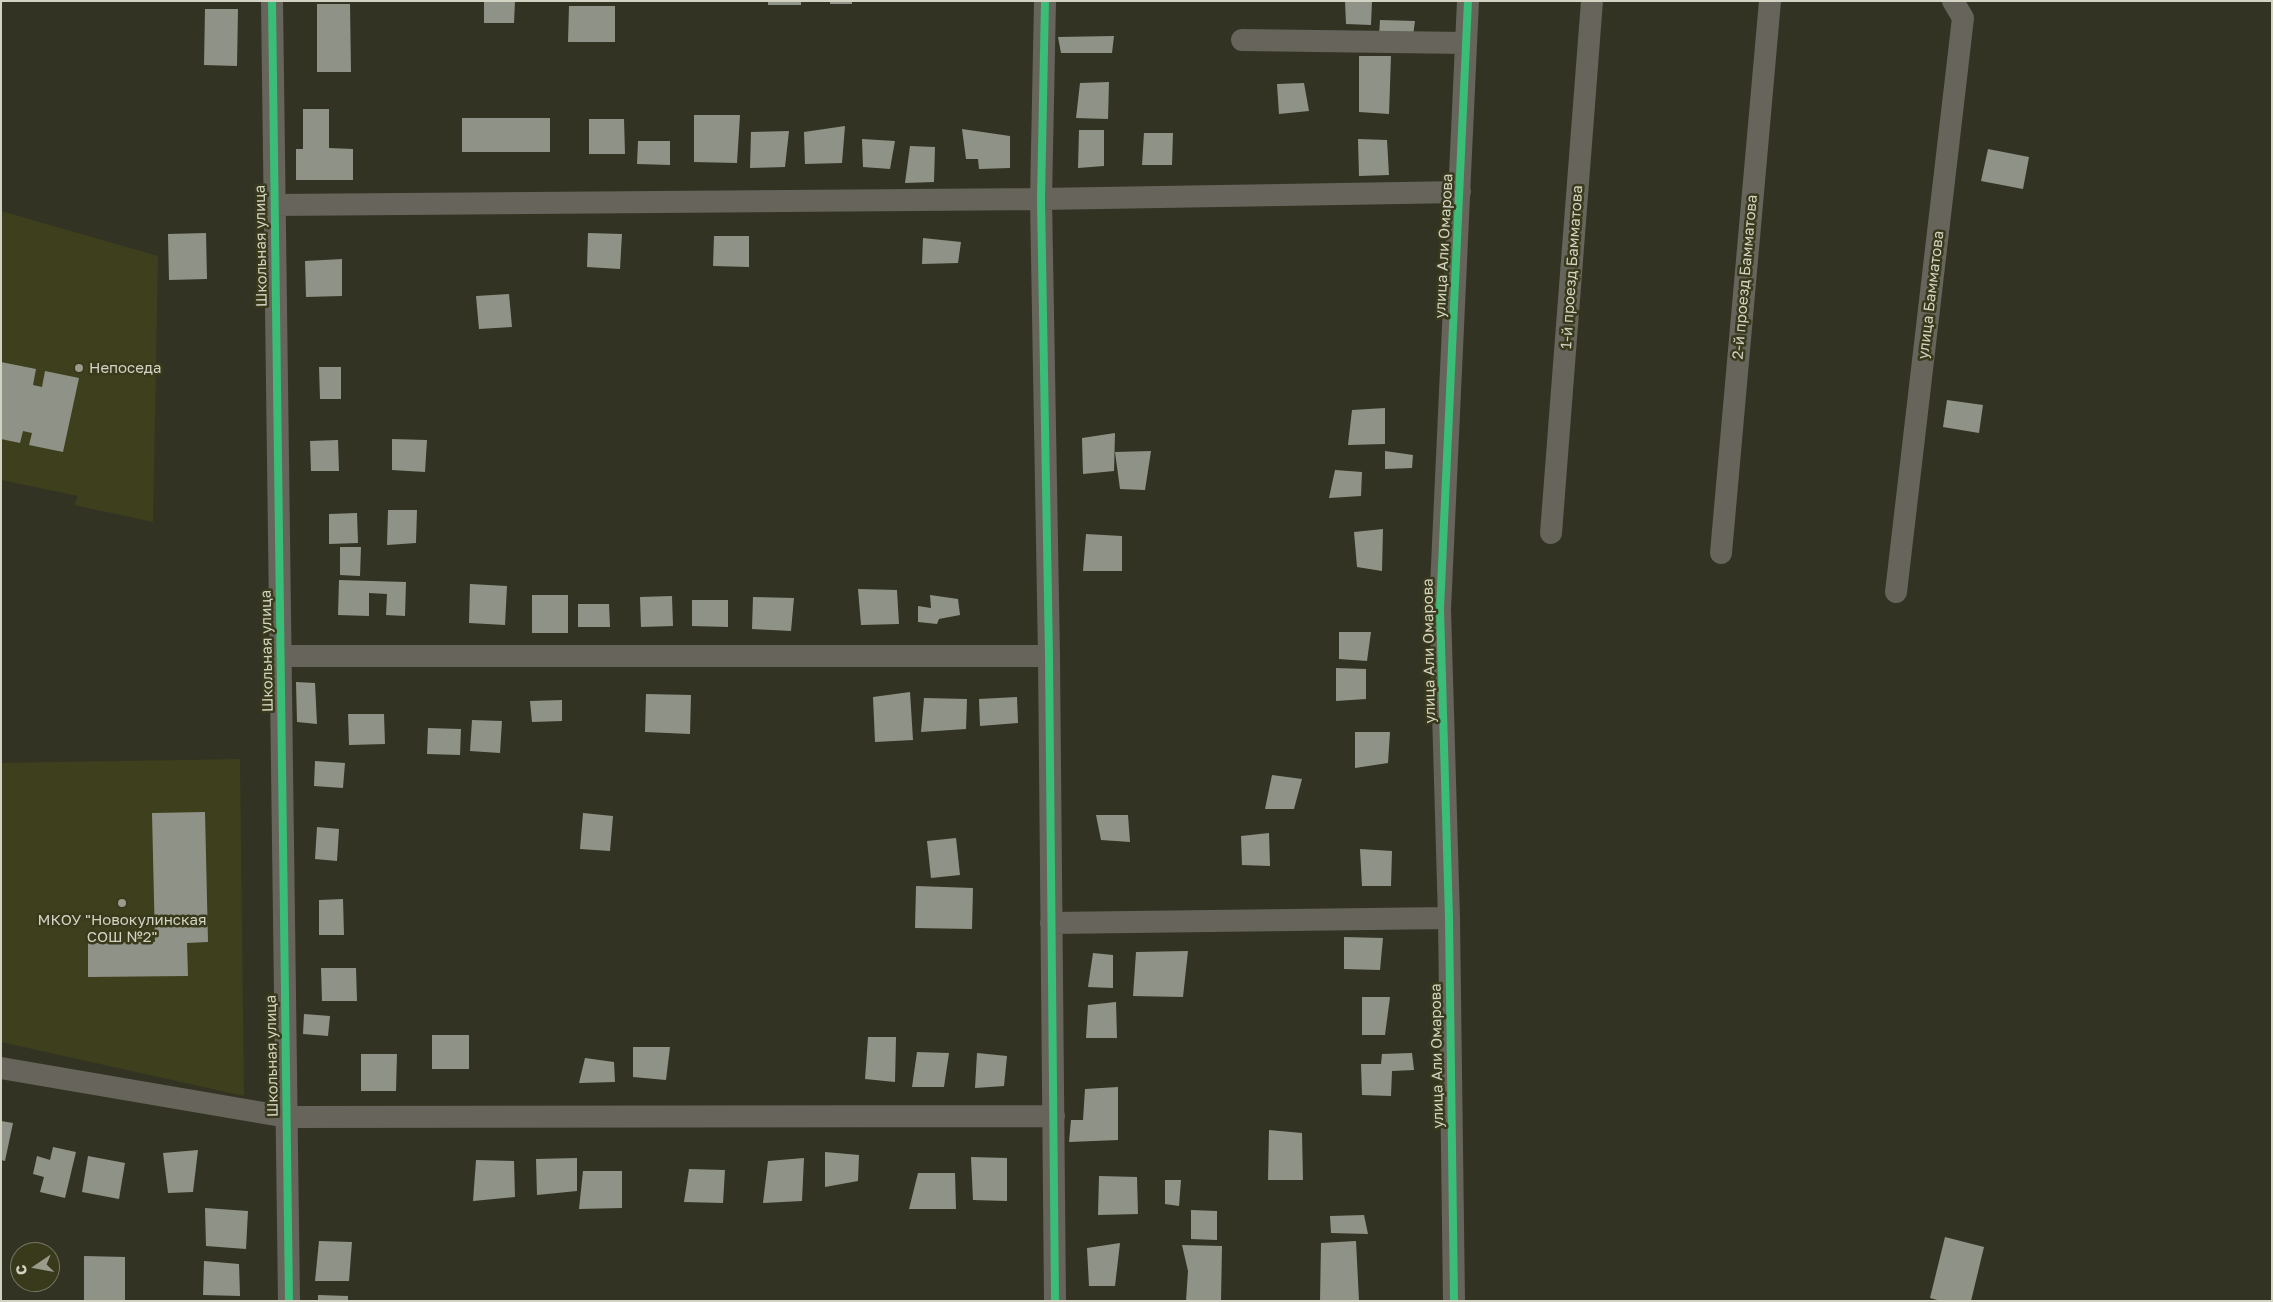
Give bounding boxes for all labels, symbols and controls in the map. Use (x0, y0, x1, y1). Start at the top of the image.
street label: улица Али Омарова (1431, 173, 1457, 319)
street label: Школьная улица (251, 185, 271, 307)
street label: 1-й проезд Бамматова (1557, 185, 1587, 349)
street label: 2-й проезд Бамматова (1729, 194, 1761, 360)
street label: улица Бамматова (1914, 230, 1948, 360)
place label: Непоседа (89, 359, 162, 377)
marker: Непоседа (73, 362, 85, 374)
street label: улица Али Омарова (1419, 578, 1439, 724)
street label: Школьная улица (257, 590, 277, 712)
marker: МКОУ "Новокулинская СОШ №2" (116, 897, 128, 909)
place label: МКОУ "Новокулинская СОШ №2" (38, 911, 206, 946)
street label: улица Али Омарова (1427, 983, 1447, 1129)
street label: Школьная улица (262, 995, 282, 1117)
north arrow (10, 1242, 60, 1292)
text: С (11, 1263, 30, 1277)

